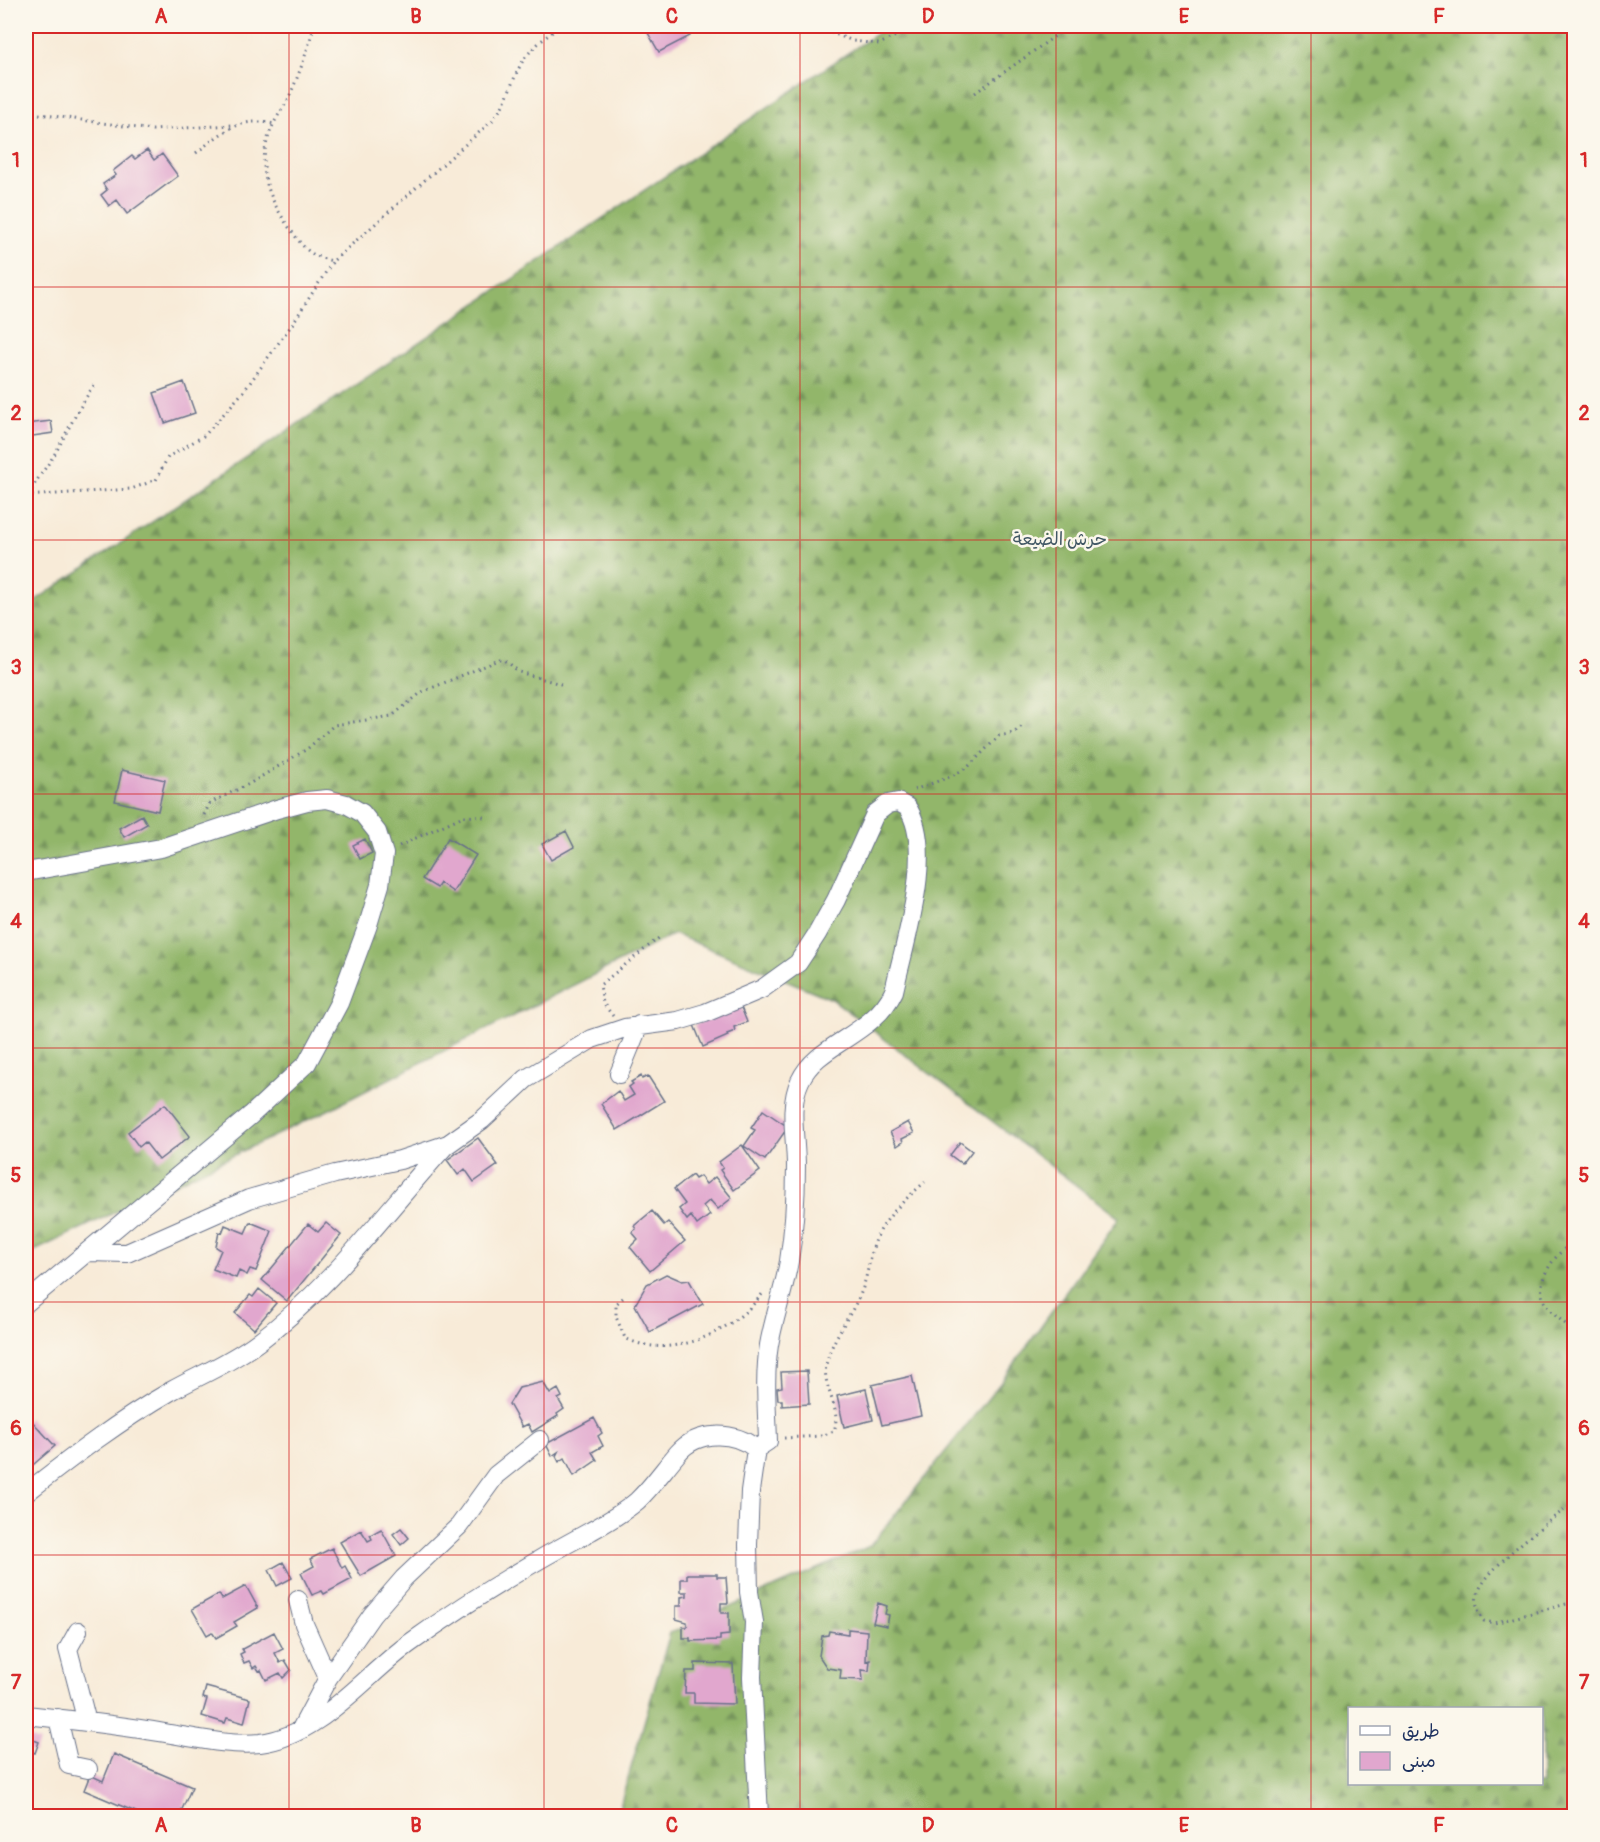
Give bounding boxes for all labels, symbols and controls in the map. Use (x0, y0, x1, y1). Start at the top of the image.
text: A (155, 4, 168, 29)
text: B (410, 4, 422, 29)
text: C (666, 4, 678, 29)
text: D (922, 4, 935, 29)
text: E (1179, 4, 1190, 29)
text: F (1433, 4, 1445, 29)
text: 1 (12, 148, 20, 173)
text: 1 (1580, 148, 1588, 173)
text: 2 (10, 401, 22, 426)
text: 2 (1578, 401, 1590, 426)
park label: حرش الضيعة (1013, 528, 1107, 551)
text: 3 (10, 655, 22, 680)
text: 3 (1578, 655, 1590, 680)
text: 4 (10, 909, 22, 934)
text: 4 (1578, 909, 1590, 934)
text: 5 (11, 1163, 22, 1188)
text: 5 (1579, 1163, 1590, 1188)
text: 6 (10, 1416, 22, 1441)
text: 6 (1578, 1416, 1590, 1441)
text: 7 (11, 1670, 22, 1695)
text: 7 (1579, 1670, 1590, 1695)
legend (1348, 1707, 1543, 1785)
text: طريق (1402, 1720, 1440, 1743)
text: مبنى (1402, 1750, 1436, 1773)
text: A (155, 1813, 168, 1838)
text: B (410, 1813, 422, 1838)
text: C (666, 1813, 678, 1838)
text: D (922, 1813, 935, 1838)
text: E (1179, 1813, 1190, 1838)
text: F (1433, 1813, 1445, 1838)

